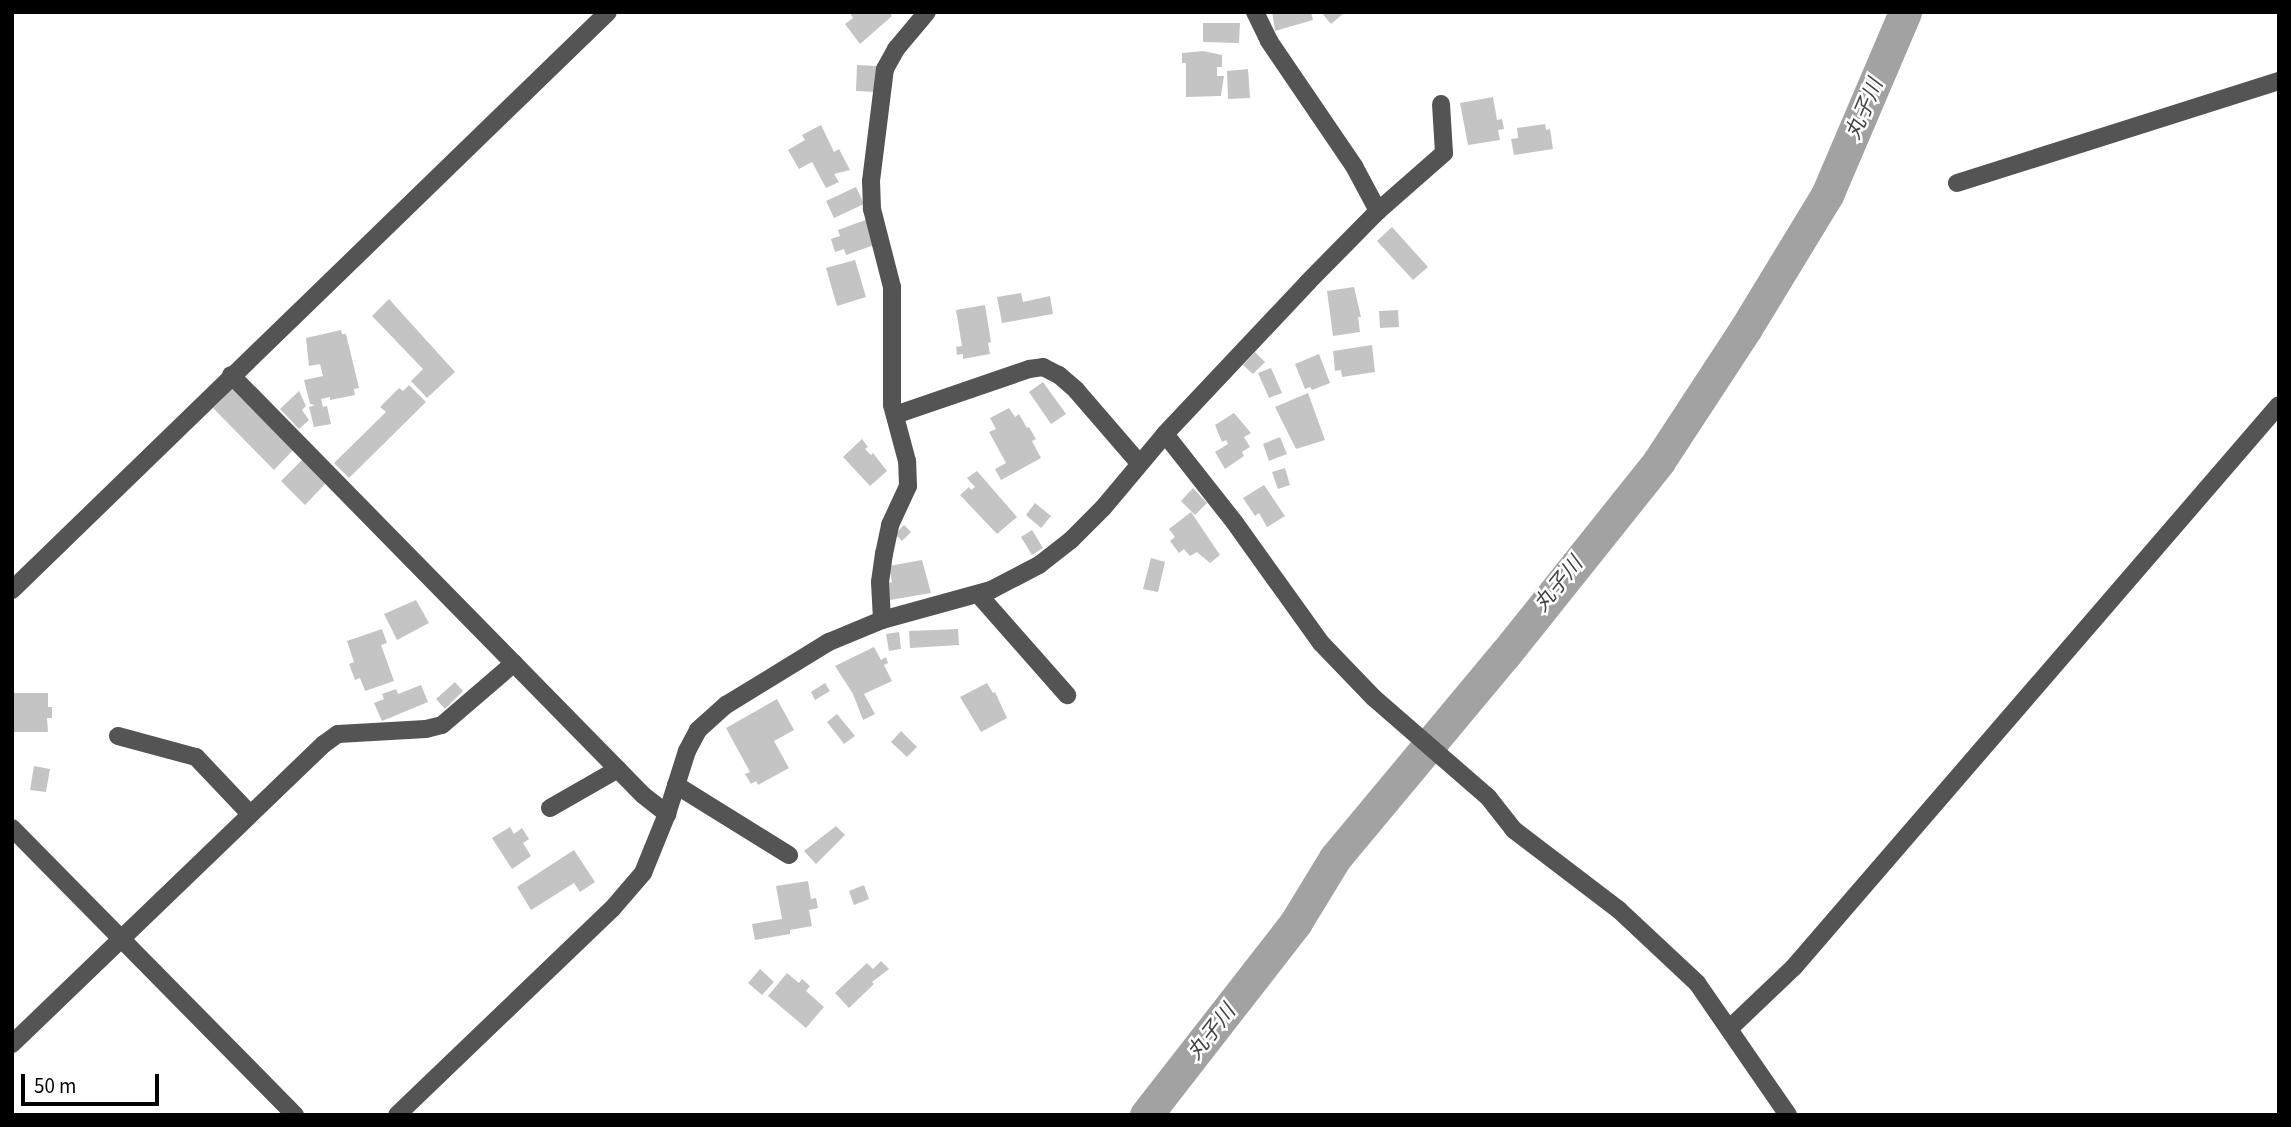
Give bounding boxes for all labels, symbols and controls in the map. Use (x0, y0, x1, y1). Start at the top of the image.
water label: 丸子川 (1840, 75, 1888, 143)
water label: 丸子川 (1528, 552, 1588, 616)
water label: 丸子川 (1182, 999, 1240, 1065)
scale bar (24, 1060, 163, 1104)
text: 50 m (34, 1071, 76, 1101)

